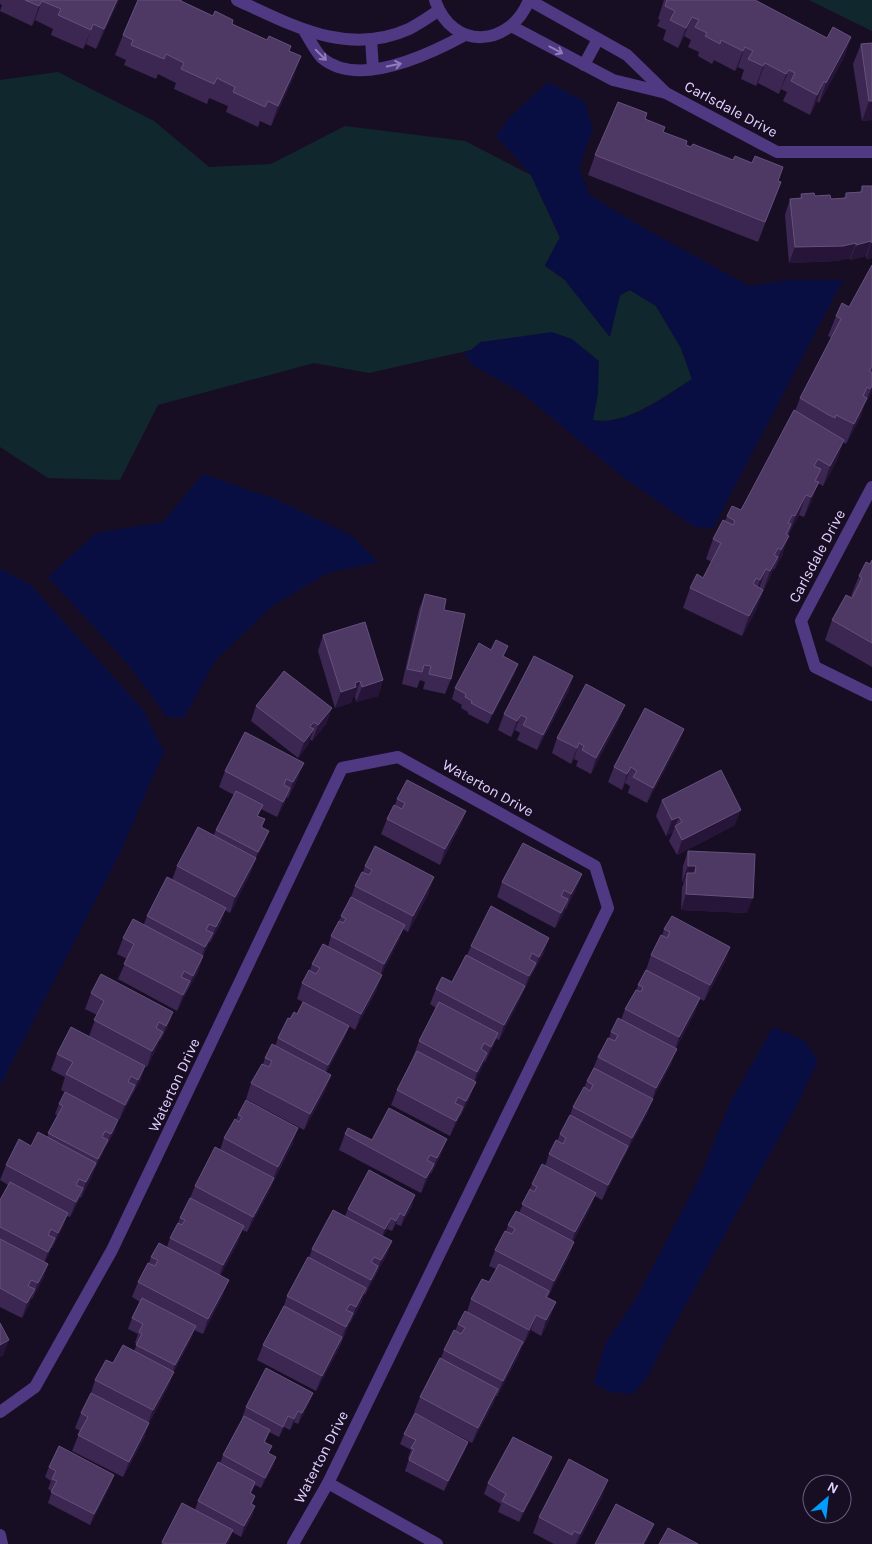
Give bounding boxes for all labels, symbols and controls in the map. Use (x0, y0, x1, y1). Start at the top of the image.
one-way arrow (548, 46, 563, 55)
one-way arrow (315, 49, 328, 61)
one-way arrow (386, 60, 402, 70)
street label: Carlsdale Drive (681, 77, 781, 141)
street label: Carlsdale Drive (785, 506, 849, 606)
street label: Waterton Drive (439, 756, 537, 820)
street label: Waterton Drive (144, 1035, 204, 1135)
street label: Waterton Drive (290, 1408, 352, 1506)
north arrow (802, 1474, 852, 1524)
text: N (824, 1478, 841, 1498)

